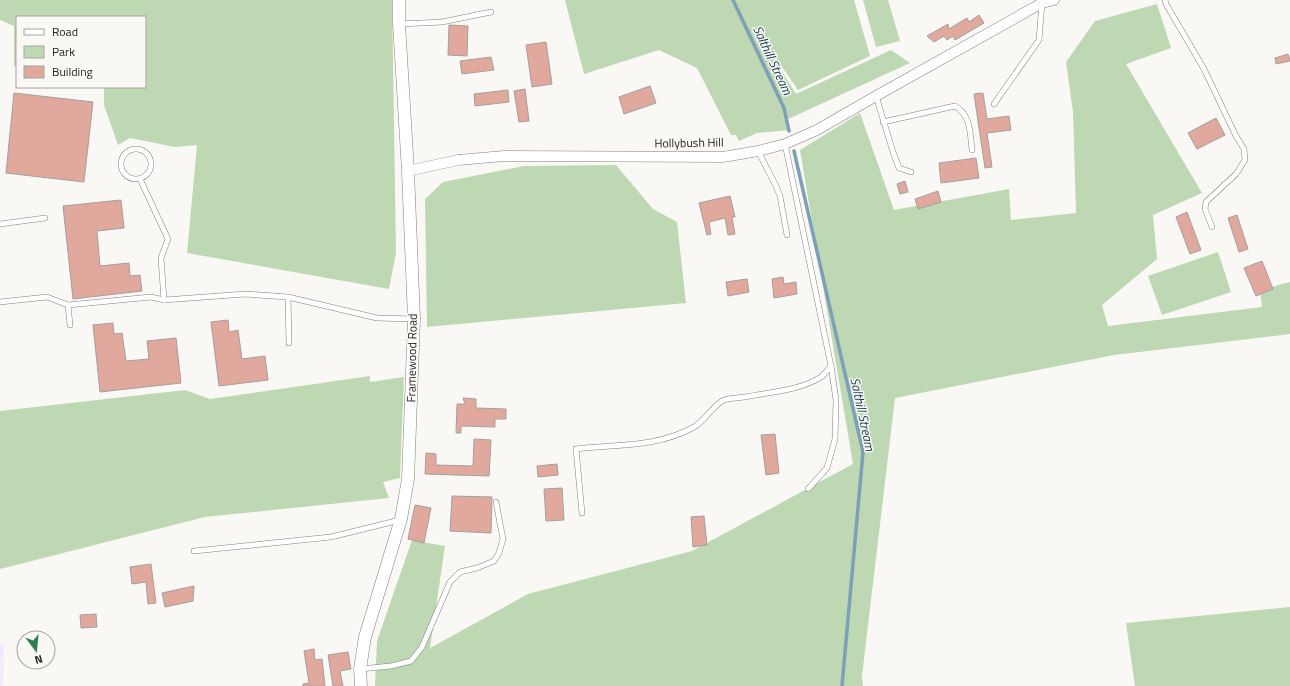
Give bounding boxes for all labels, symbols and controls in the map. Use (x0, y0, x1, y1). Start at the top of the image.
legend (16, 16, 146, 88)
text: Road (52, 22, 78, 41)
water label: Salthill Stream (748, 22, 798, 99)
text: Park (52, 42, 75, 61)
text: Building (52, 62, 93, 81)
street label: Hollybush Hill (654, 132, 724, 153)
street label: Framewood Road (401, 313, 422, 403)
water label: Salthill Stream (845, 375, 881, 453)
north arrow (16, 630, 56, 670)
text: N (33, 651, 45, 668)

